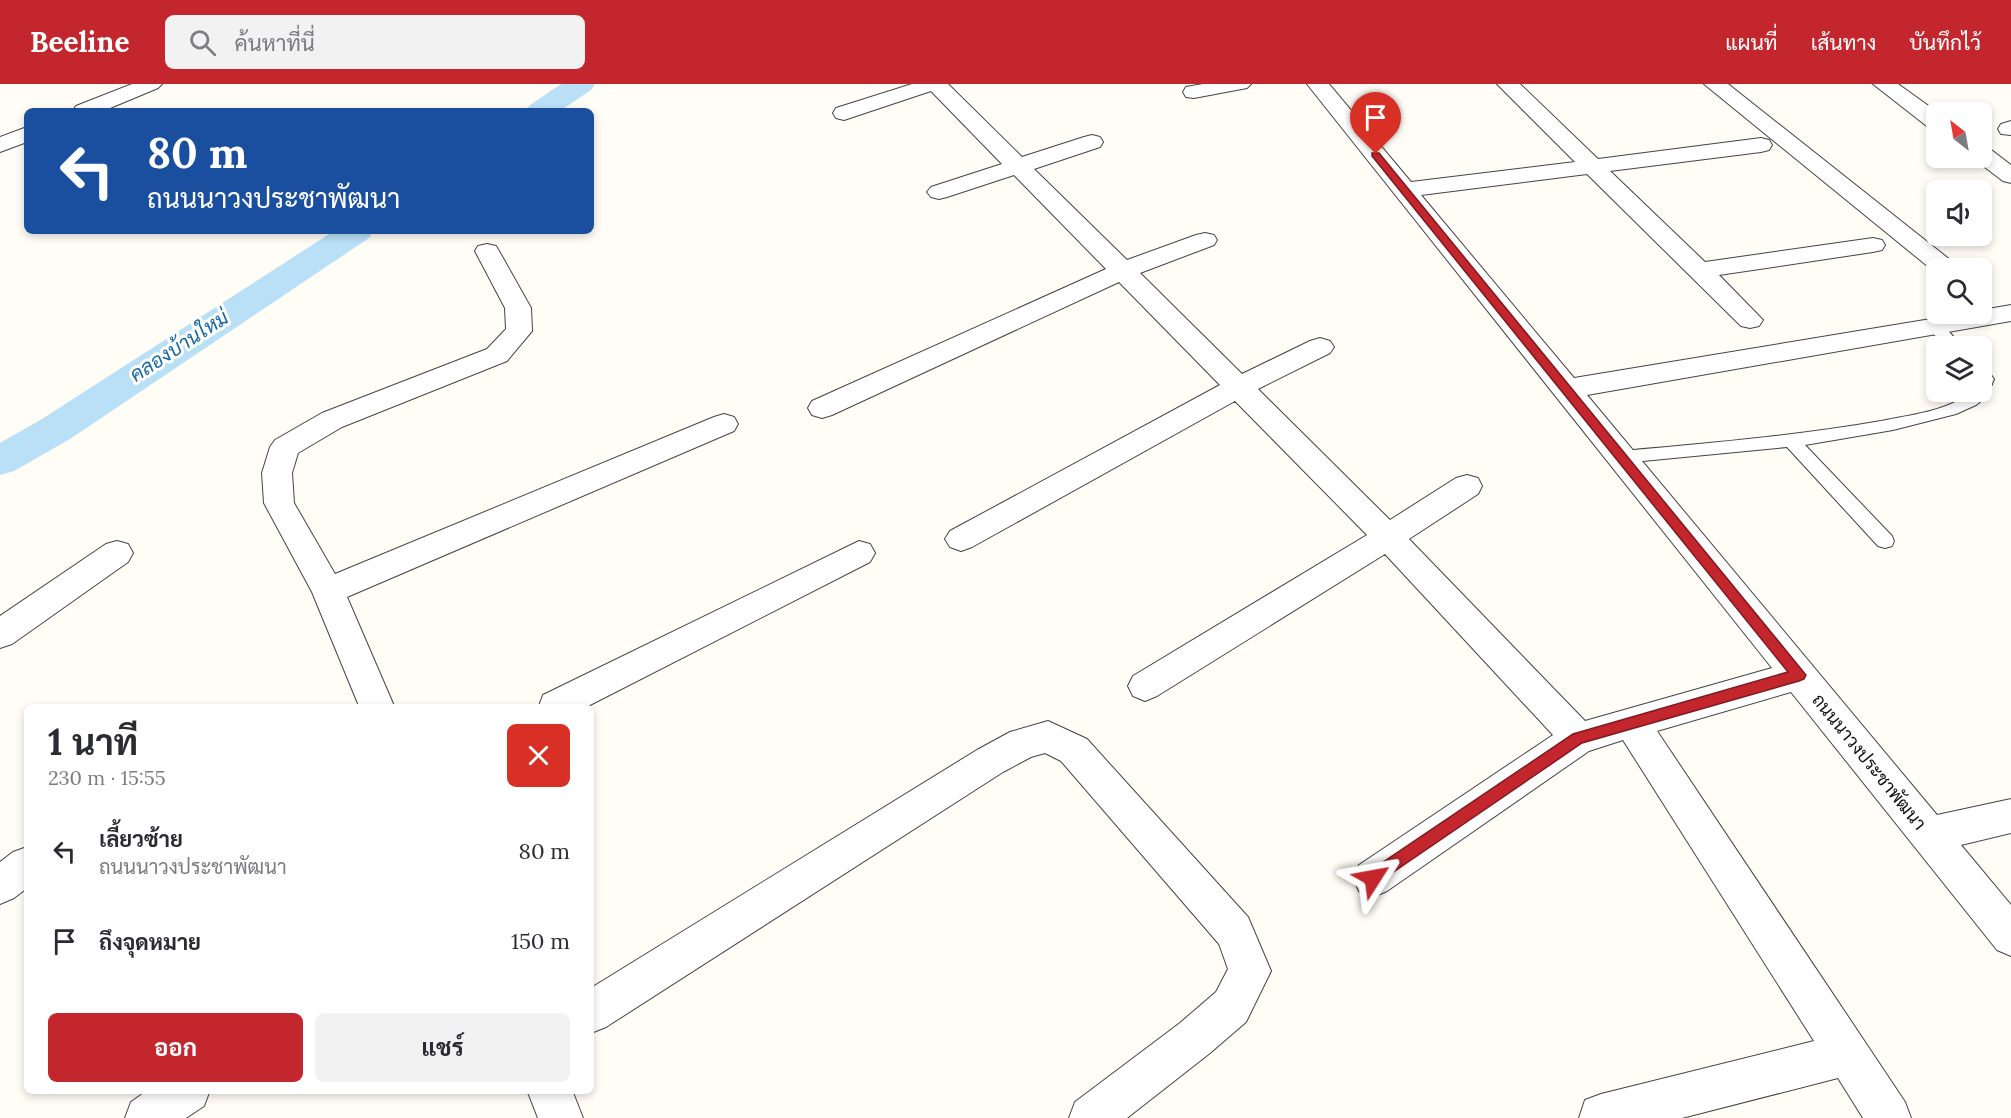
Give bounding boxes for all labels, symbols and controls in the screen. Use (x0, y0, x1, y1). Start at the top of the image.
search box (165, 15, 585, 69)
text: Beeline (30, 24, 129, 60)
icon: search (186, 26, 219, 59)
text: ค้นหาที่นี่ (234, 29, 315, 57)
text: แผนที่ (1725, 29, 1778, 56)
text: เส้นทาง (1811, 29, 1876, 56)
text: บันทึกไว้ (1909, 29, 1981, 56)
pin (1350, 92, 1401, 154)
icon: arrive (1359, 101, 1392, 134)
north arrow (1926, 102, 1992, 168)
map controls (1926, 102, 1992, 402)
text: 80 m (147, 126, 247, 180)
icon: left (48, 132, 126, 210)
button: sound (1926, 180, 1992, 246)
text: ถนนนาวงประชาพัฒนา (147, 181, 400, 215)
button: search (1926, 258, 1992, 324)
water label: คลองบ้านใหม่ (125, 304, 234, 387)
button: layers (1926, 336, 1992, 402)
street label: ถนนนาวงประชาพัฒนา (1807, 689, 1931, 835)
text: 1 นาที (48, 719, 138, 765)
button: close (507, 724, 570, 787)
text: 230 m · 15:55 (48, 765, 166, 790)
text: เลี้ยวซ้าย (99, 825, 183, 853)
icon: left (48, 835, 81, 868)
text: 80 m (519, 837, 570, 865)
position arrow (1341, 846, 1405, 910)
text: ถนนนาวงประชาพัฒนา (99, 854, 287, 879)
icon: arrive (48, 925, 81, 958)
text: 150 m (511, 927, 570, 955)
text: ถึงจุดหมาย (99, 928, 201, 956)
button: ออก (48, 1013, 303, 1082)
button: แชร์ (315, 1013, 570, 1082)

